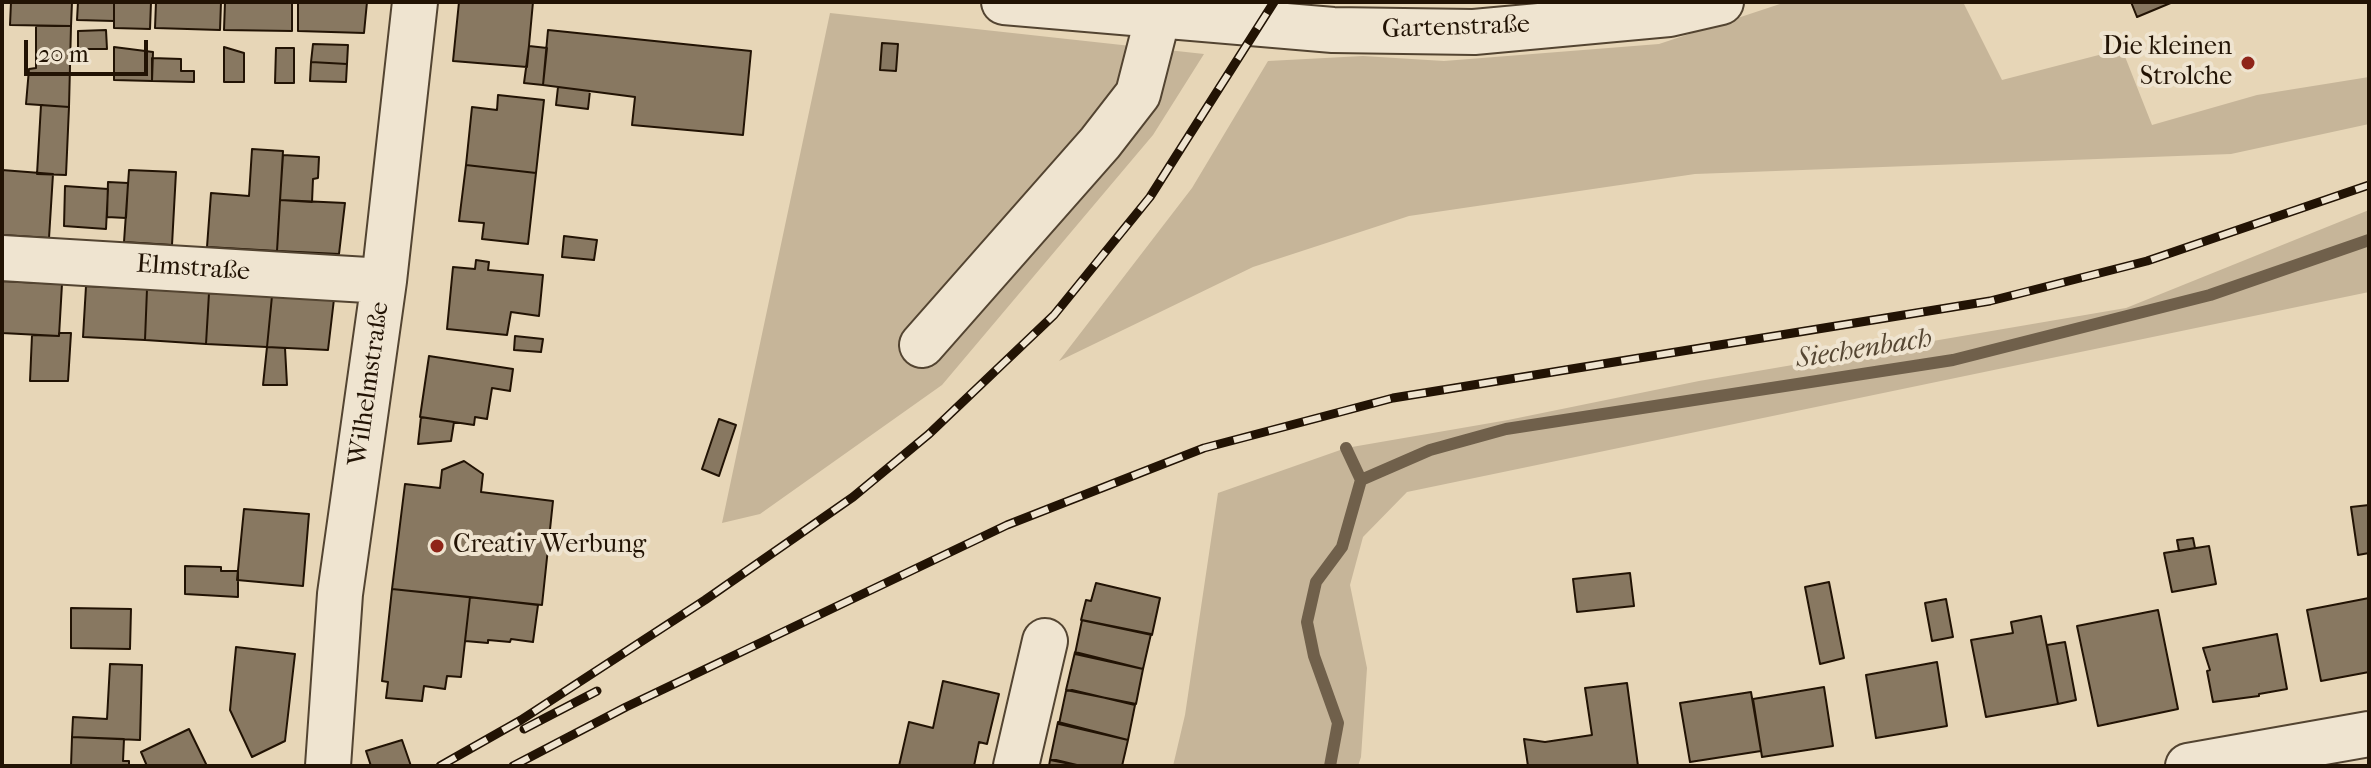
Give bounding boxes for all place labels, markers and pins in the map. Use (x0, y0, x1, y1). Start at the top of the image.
place label: Die kleinen Strolche (2102, 32, 2232, 94)
marker: Die kleinen Strolche (2239, 54, 2257, 72)
place label: Creativ Werbung (453, 530, 646, 562)
marker: Creativ Werbung (428, 537, 446, 555)

